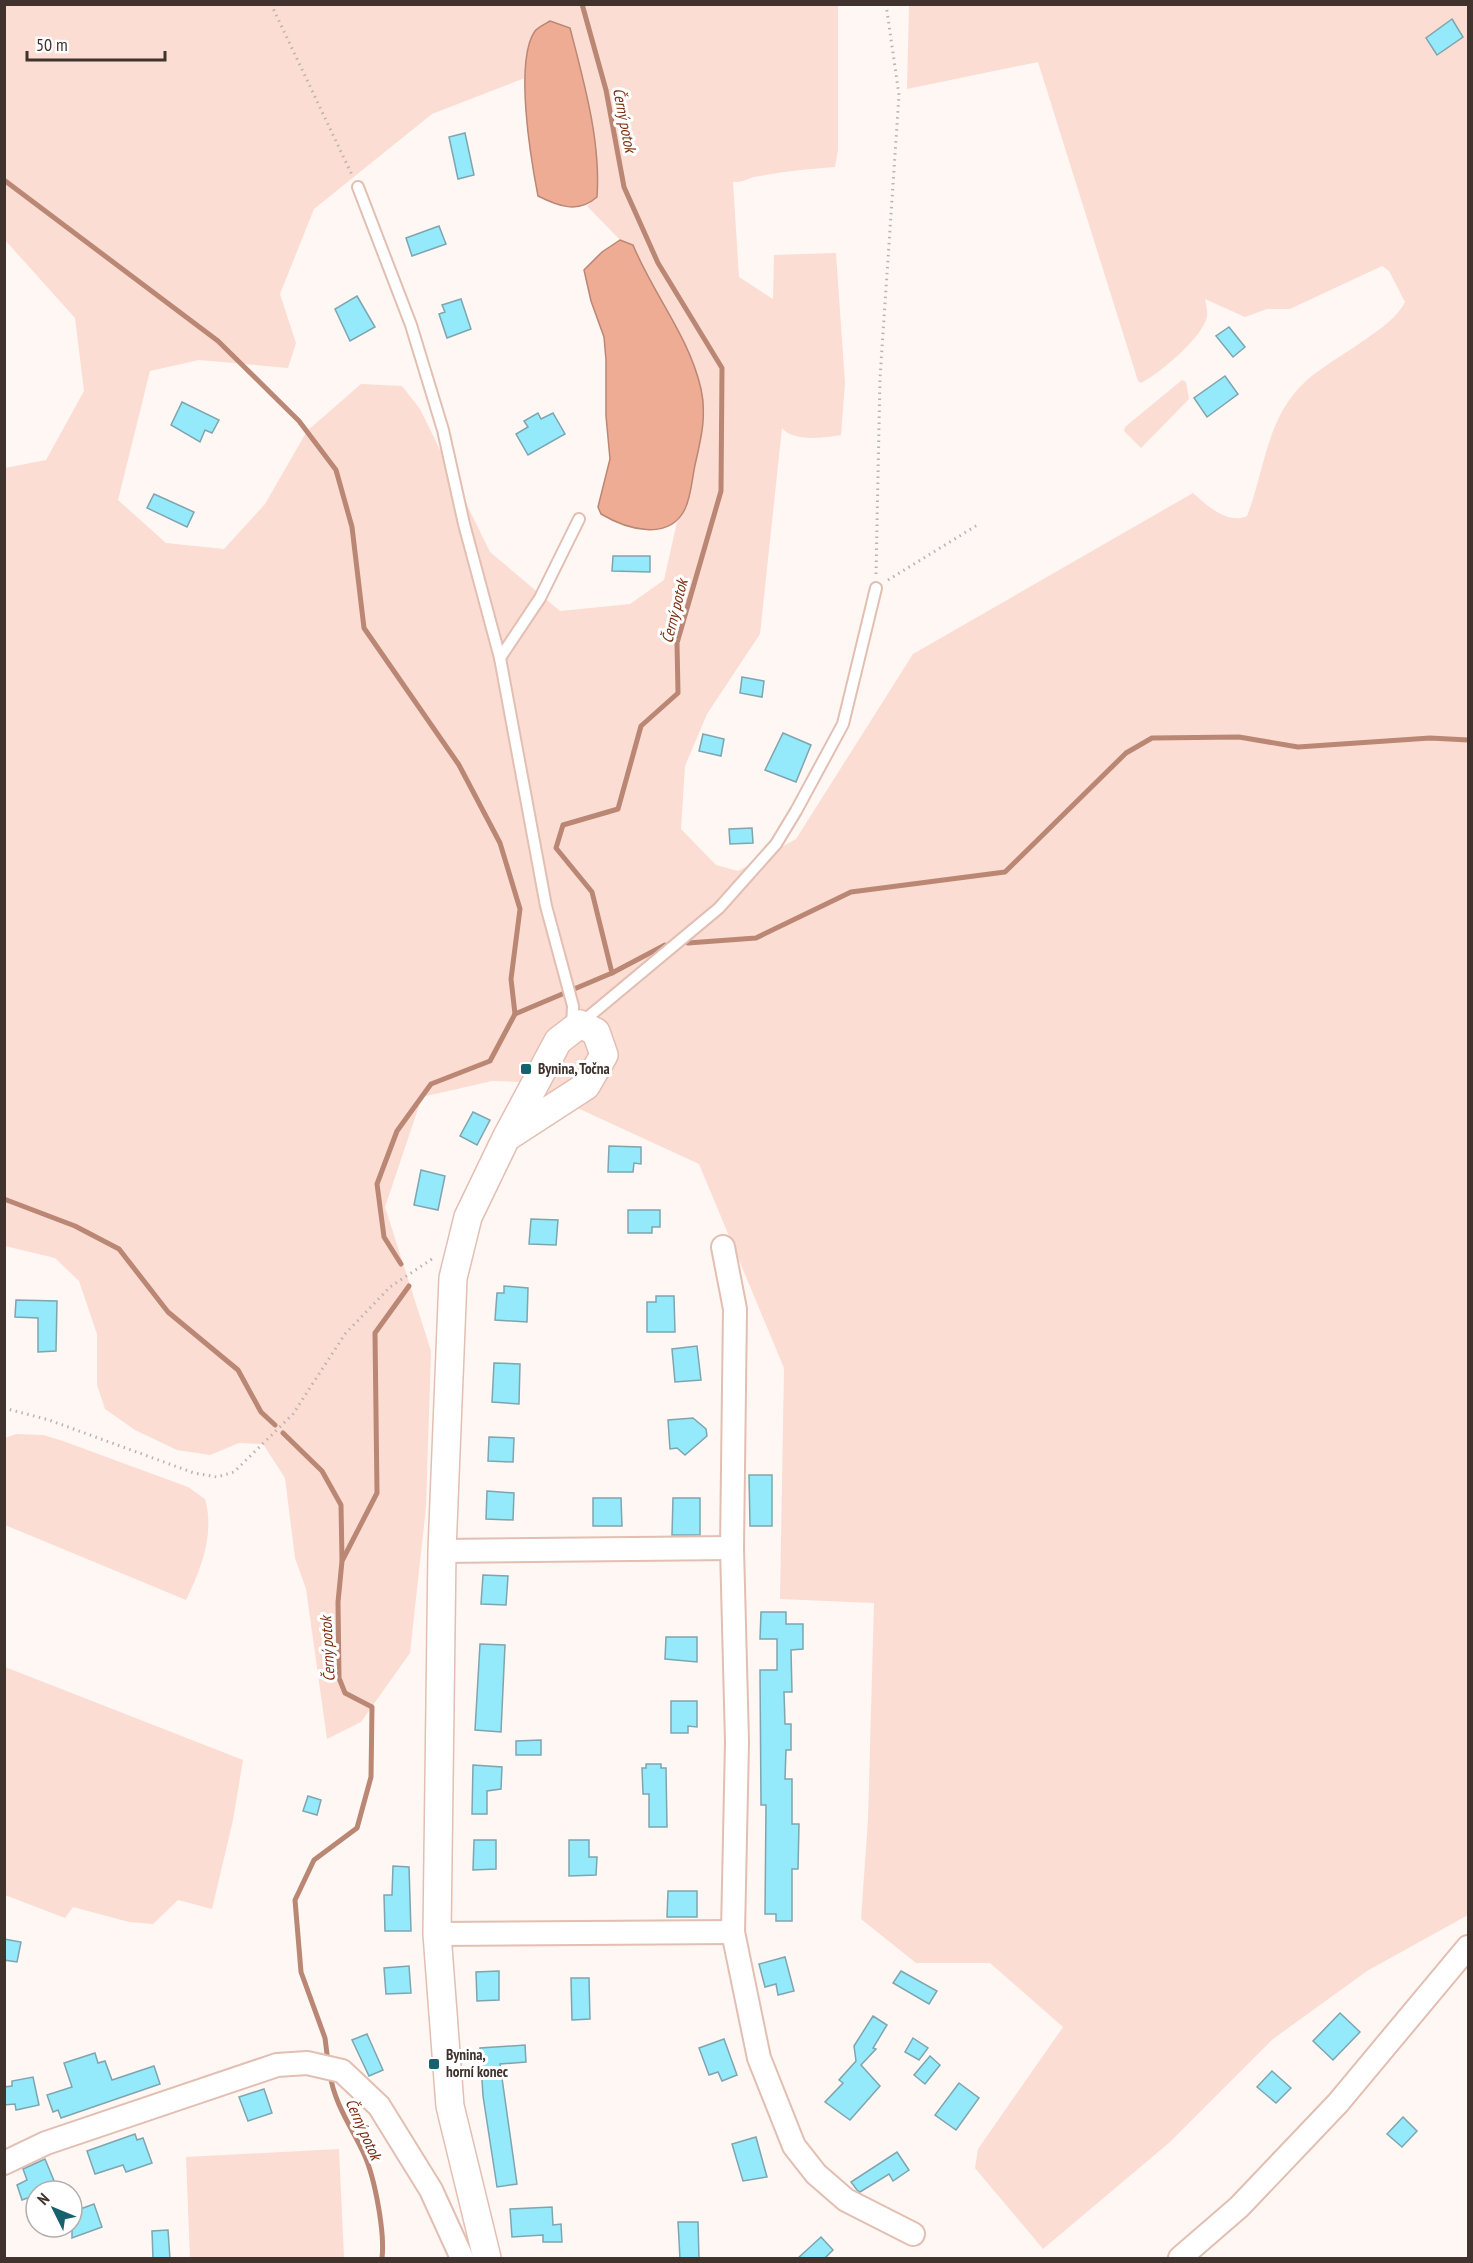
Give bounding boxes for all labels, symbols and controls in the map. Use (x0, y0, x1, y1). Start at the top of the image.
scale bar (27, 24, 165, 62)
text: 50 m (36, 33, 68, 56)
water label: Černý potok (609, 86, 641, 156)
water label: Černý potok (656, 575, 692, 645)
place label: Bynina, Točna (538, 1059, 610, 1078)
marker: Bynina, Točna (519, 1062, 533, 1076)
water label: Černý potok (315, 1614, 339, 1682)
place label: Bynina, horní konec (446, 2045, 509, 2081)
marker: Bynina, horní konec (427, 2057, 441, 2071)
water label: Černý potok (342, 2095, 387, 2164)
north arrow (24, 2179, 84, 2239)
text: N (33, 2189, 53, 2209)

